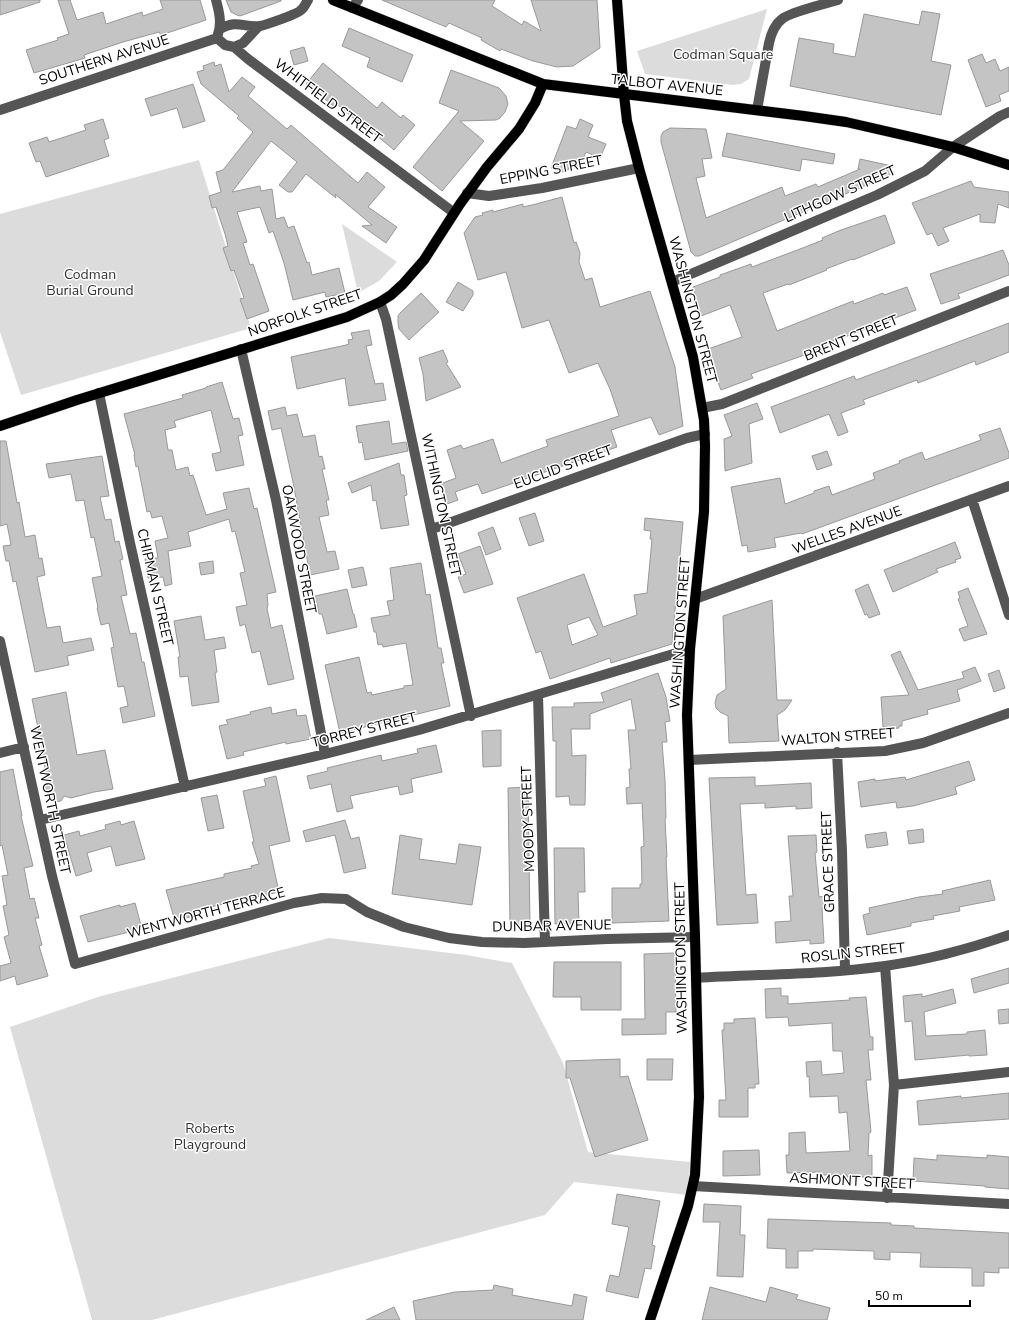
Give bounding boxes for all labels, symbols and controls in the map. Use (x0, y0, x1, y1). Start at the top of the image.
street label: SOUTHERN AVENUE (36, 30, 172, 90)
park label: Codman Square (673, 45, 773, 64)
street label: WHITFIELD STREET (270, 54, 386, 148)
street label: TALBOT AVENUE (610, 70, 724, 100)
street label: EPPING STREET (498, 151, 605, 189)
street label: LITHGOW STREET (781, 161, 900, 227)
street label: WASHINGTON STREET (664, 234, 722, 386)
park label: Codman Burial Ground (46, 265, 134, 300)
street label: NORFOLK STREET (245, 284, 365, 341)
street label: BRENT STREET (801, 310, 902, 366)
street label: WITHINGTON STREET (417, 432, 466, 579)
street label: EUCLID STREET (511, 440, 616, 494)
street label: OAKWOOD STREET (277, 483, 321, 616)
street label: WELLES AVENUE (790, 501, 904, 559)
street label: CHIPMAN STREET (132, 527, 178, 648)
street label: WASHINGTON STREET (665, 556, 695, 709)
street label: TORREY STREET (309, 708, 419, 752)
street label: WENTWORTH STREET (25, 724, 75, 876)
street label: WALTON STREET (780, 724, 896, 750)
street label: MOODY STREET (517, 765, 539, 872)
street label: GRACE STREET (817, 810, 839, 913)
street label: WASHINGTON STREET (670, 882, 692, 1034)
street label: WENTWORTH TERRACE (125, 883, 287, 943)
street label: DUNBAR AVENUE (492, 915, 612, 937)
street label: ROSLIN STREET (800, 938, 907, 968)
park label: Roberts Playground (174, 1119, 246, 1154)
street label: ASHMONT STREET (789, 1168, 916, 1194)
scale bar (869, 1282, 970, 1308)
text: 50 m (875, 1288, 903, 1304)

